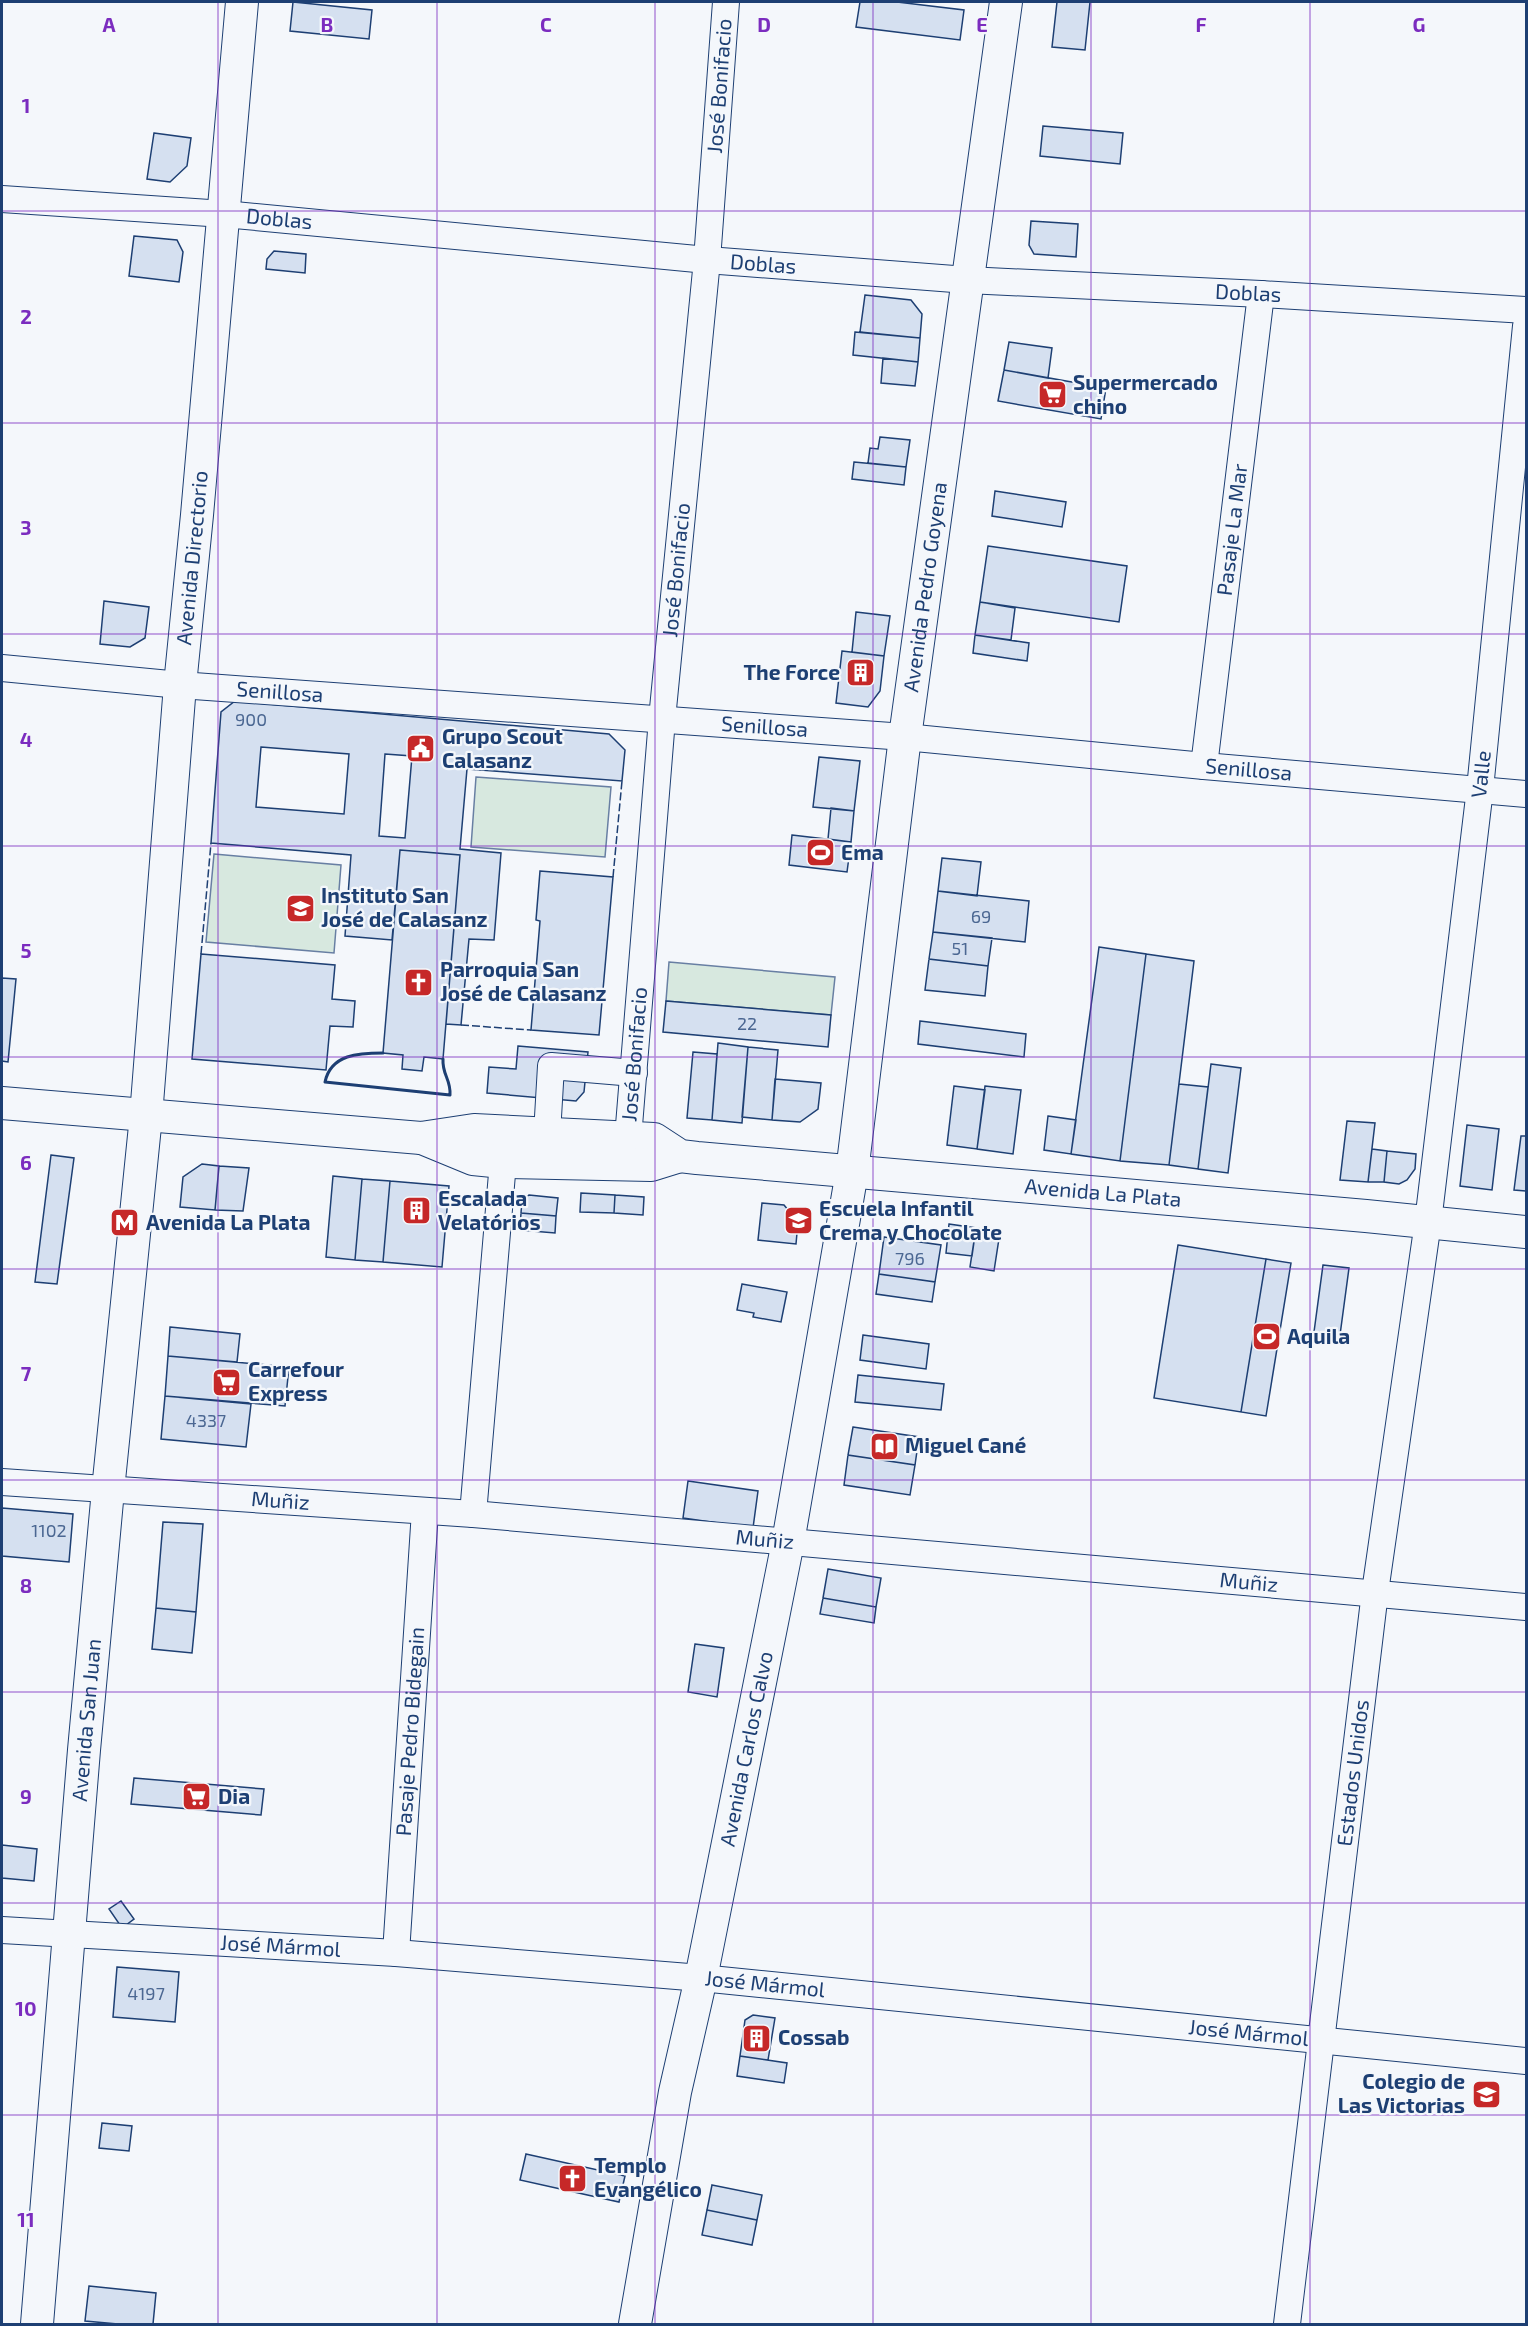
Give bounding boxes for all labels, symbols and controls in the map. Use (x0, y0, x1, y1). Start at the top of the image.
text: A (102, 12, 116, 36)
text: B (321, 12, 333, 36)
text: C (540, 12, 552, 36)
text: D (757, 12, 771, 36)
text: E (976, 12, 988, 36)
text: F (1195, 12, 1207, 36)
text: G (1413, 12, 1425, 36)
street label: José Bonifacio (701, 18, 736, 154)
text: 1 (22, 93, 30, 117)
street label: Doblas (245, 202, 314, 233)
street label: Doblas (729, 248, 797, 278)
street label: Doblas (1215, 278, 1282, 306)
text: 2 (20, 304, 32, 328)
place label: Supermercado chino (1073, 369, 1218, 418)
supermarket icon: Supermercado chino (1036, 379, 1068, 411)
street label: Pasaje La Mar (1211, 462, 1251, 597)
street label: Avenida Directorio (170, 470, 212, 646)
street label: Avenida Pedro Goyena (897, 480, 951, 694)
street label: José Bonifacio (656, 502, 694, 638)
text: 3 (20, 515, 32, 539)
building icon: The Force (845, 657, 877, 689)
place label: The Force (743, 659, 840, 684)
street label: Senillosa (236, 675, 324, 706)
house number: 900 (235, 708, 267, 730)
street label: Senillosa (720, 710, 809, 741)
place label: Grupo Scout Calasanz (442, 723, 563, 772)
text: 4 (20, 727, 33, 751)
public building icon: Grupo Scout Calasanz (405, 733, 437, 765)
street label: Valle (1465, 749, 1495, 799)
street label: Senillosa (1204, 752, 1293, 785)
sports icon: Ema (804, 837, 836, 869)
place label: Ema (841, 839, 884, 864)
place label: Instituto San José de Calasanz (321, 882, 488, 931)
school or university icon: Instituto San José de Calasanz (284, 892, 316, 924)
house number: 69 (971, 905, 991, 927)
house number: 51 (952, 937, 968, 959)
text: 5 (20, 938, 32, 962)
place label: Parroquia San José de Calasanz (440, 956, 607, 1005)
church icon: Parroquia San José de Calasanz (403, 966, 435, 998)
street label: José Bonifacio (615, 986, 651, 1122)
house number: 22 (737, 1012, 757, 1034)
text: 6 (20, 1150, 32, 1174)
street label: Avenida La Plata (1024, 1172, 1183, 1211)
place label: Escalada Velatórios (438, 1185, 541, 1234)
building icon: Escalada Velatórios (401, 1195, 433, 1227)
place label: Escuela Infantil Crema y Chocolate (819, 1195, 1002, 1245)
school or university icon: Escuela Infantil Crema y Chocolate (782, 1205, 814, 1237)
metro station icon: Avenida La Plata (109, 1207, 141, 1239)
place label: Avenida La Plata (146, 1209, 310, 1234)
house number: 796 (895, 1247, 925, 1269)
sports icon: Aquila (1250, 1321, 1282, 1353)
place label: Aquila (1287, 1323, 1350, 1348)
place label: Carrefour Express (248, 1356, 344, 1405)
text: 7 (21, 1361, 32, 1385)
supermarket icon: Carrefour Express (211, 1366, 243, 1398)
house number: 4337 (186, 1409, 226, 1431)
library icon: Miguel Cané (868, 1430, 900, 1462)
place label: Miguel Cané (905, 1432, 1026, 1457)
street label: Muñiz (250, 1485, 311, 1514)
house number: 1102 (31, 1519, 67, 1541)
street label: Muñiz (735, 1523, 795, 1553)
street label: Muñiz (1219, 1566, 1279, 1596)
text: 8 (20, 1573, 32, 1597)
street label: Pasaje Pedro Bidegain (390, 1626, 428, 1837)
street label: Avenida San Juan (66, 1637, 105, 1802)
street label: Avenida Carlos Calvo (714, 1649, 777, 1848)
street label: Estados Unidos (1331, 1698, 1373, 1847)
supermarket icon: Dia (181, 1781, 213, 1813)
place label: Dia (218, 1783, 250, 1808)
text: 9 (20, 1784, 32, 1808)
street label: José Mármol (220, 1929, 342, 1961)
street label: José Mármol (704, 1964, 827, 2001)
house number: 4197 (127, 1982, 165, 2004)
text: 10 (15, 1996, 37, 2020)
street label: José Mármol (1187, 2013, 1311, 2050)
building icon: Cossab (741, 2022, 773, 2054)
place label: Cossab (778, 2024, 849, 2049)
place label: Colegio de Las Victorias (1338, 2068, 1465, 2117)
school or university icon: Colegio de Las Victorias (1470, 2078, 1502, 2110)
place label: Templo Evangélico (594, 2152, 702, 2201)
church icon: Templo Evangélico (557, 2162, 589, 2194)
text: 11 (17, 2207, 35, 2231)

